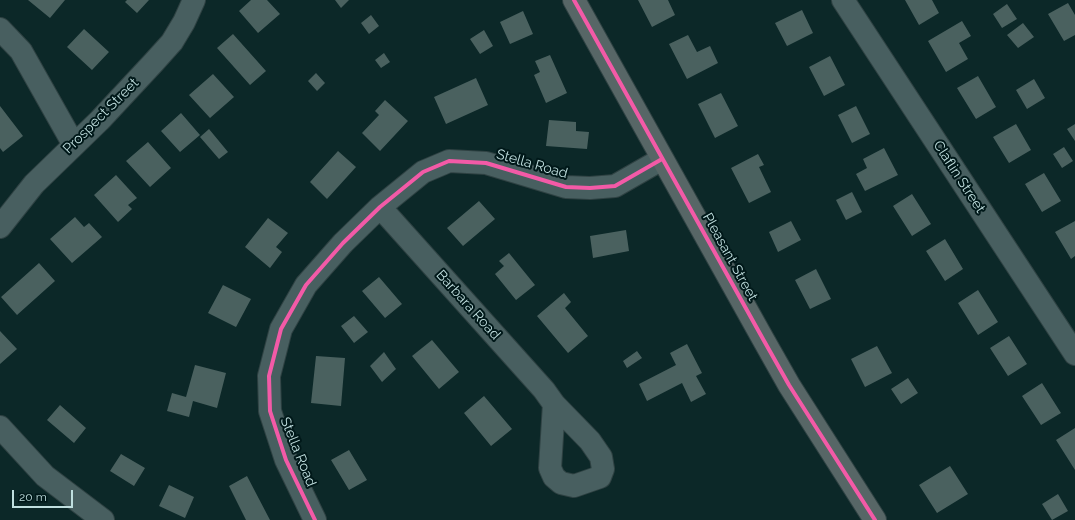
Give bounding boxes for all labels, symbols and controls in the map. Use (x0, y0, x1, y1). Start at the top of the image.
street label: Prospect Street (60, 75, 142, 157)
street label: Claflin Street (929, 138, 989, 216)
street label: Stella Road (494, 146, 570, 182)
street label: Pleasant Street (699, 210, 761, 304)
street label: Barbara Road (432, 267, 504, 343)
street label: Stella Road (276, 415, 320, 489)
scale bar (14, 482, 75, 508)
text: 20 m (19, 490, 47, 504)

